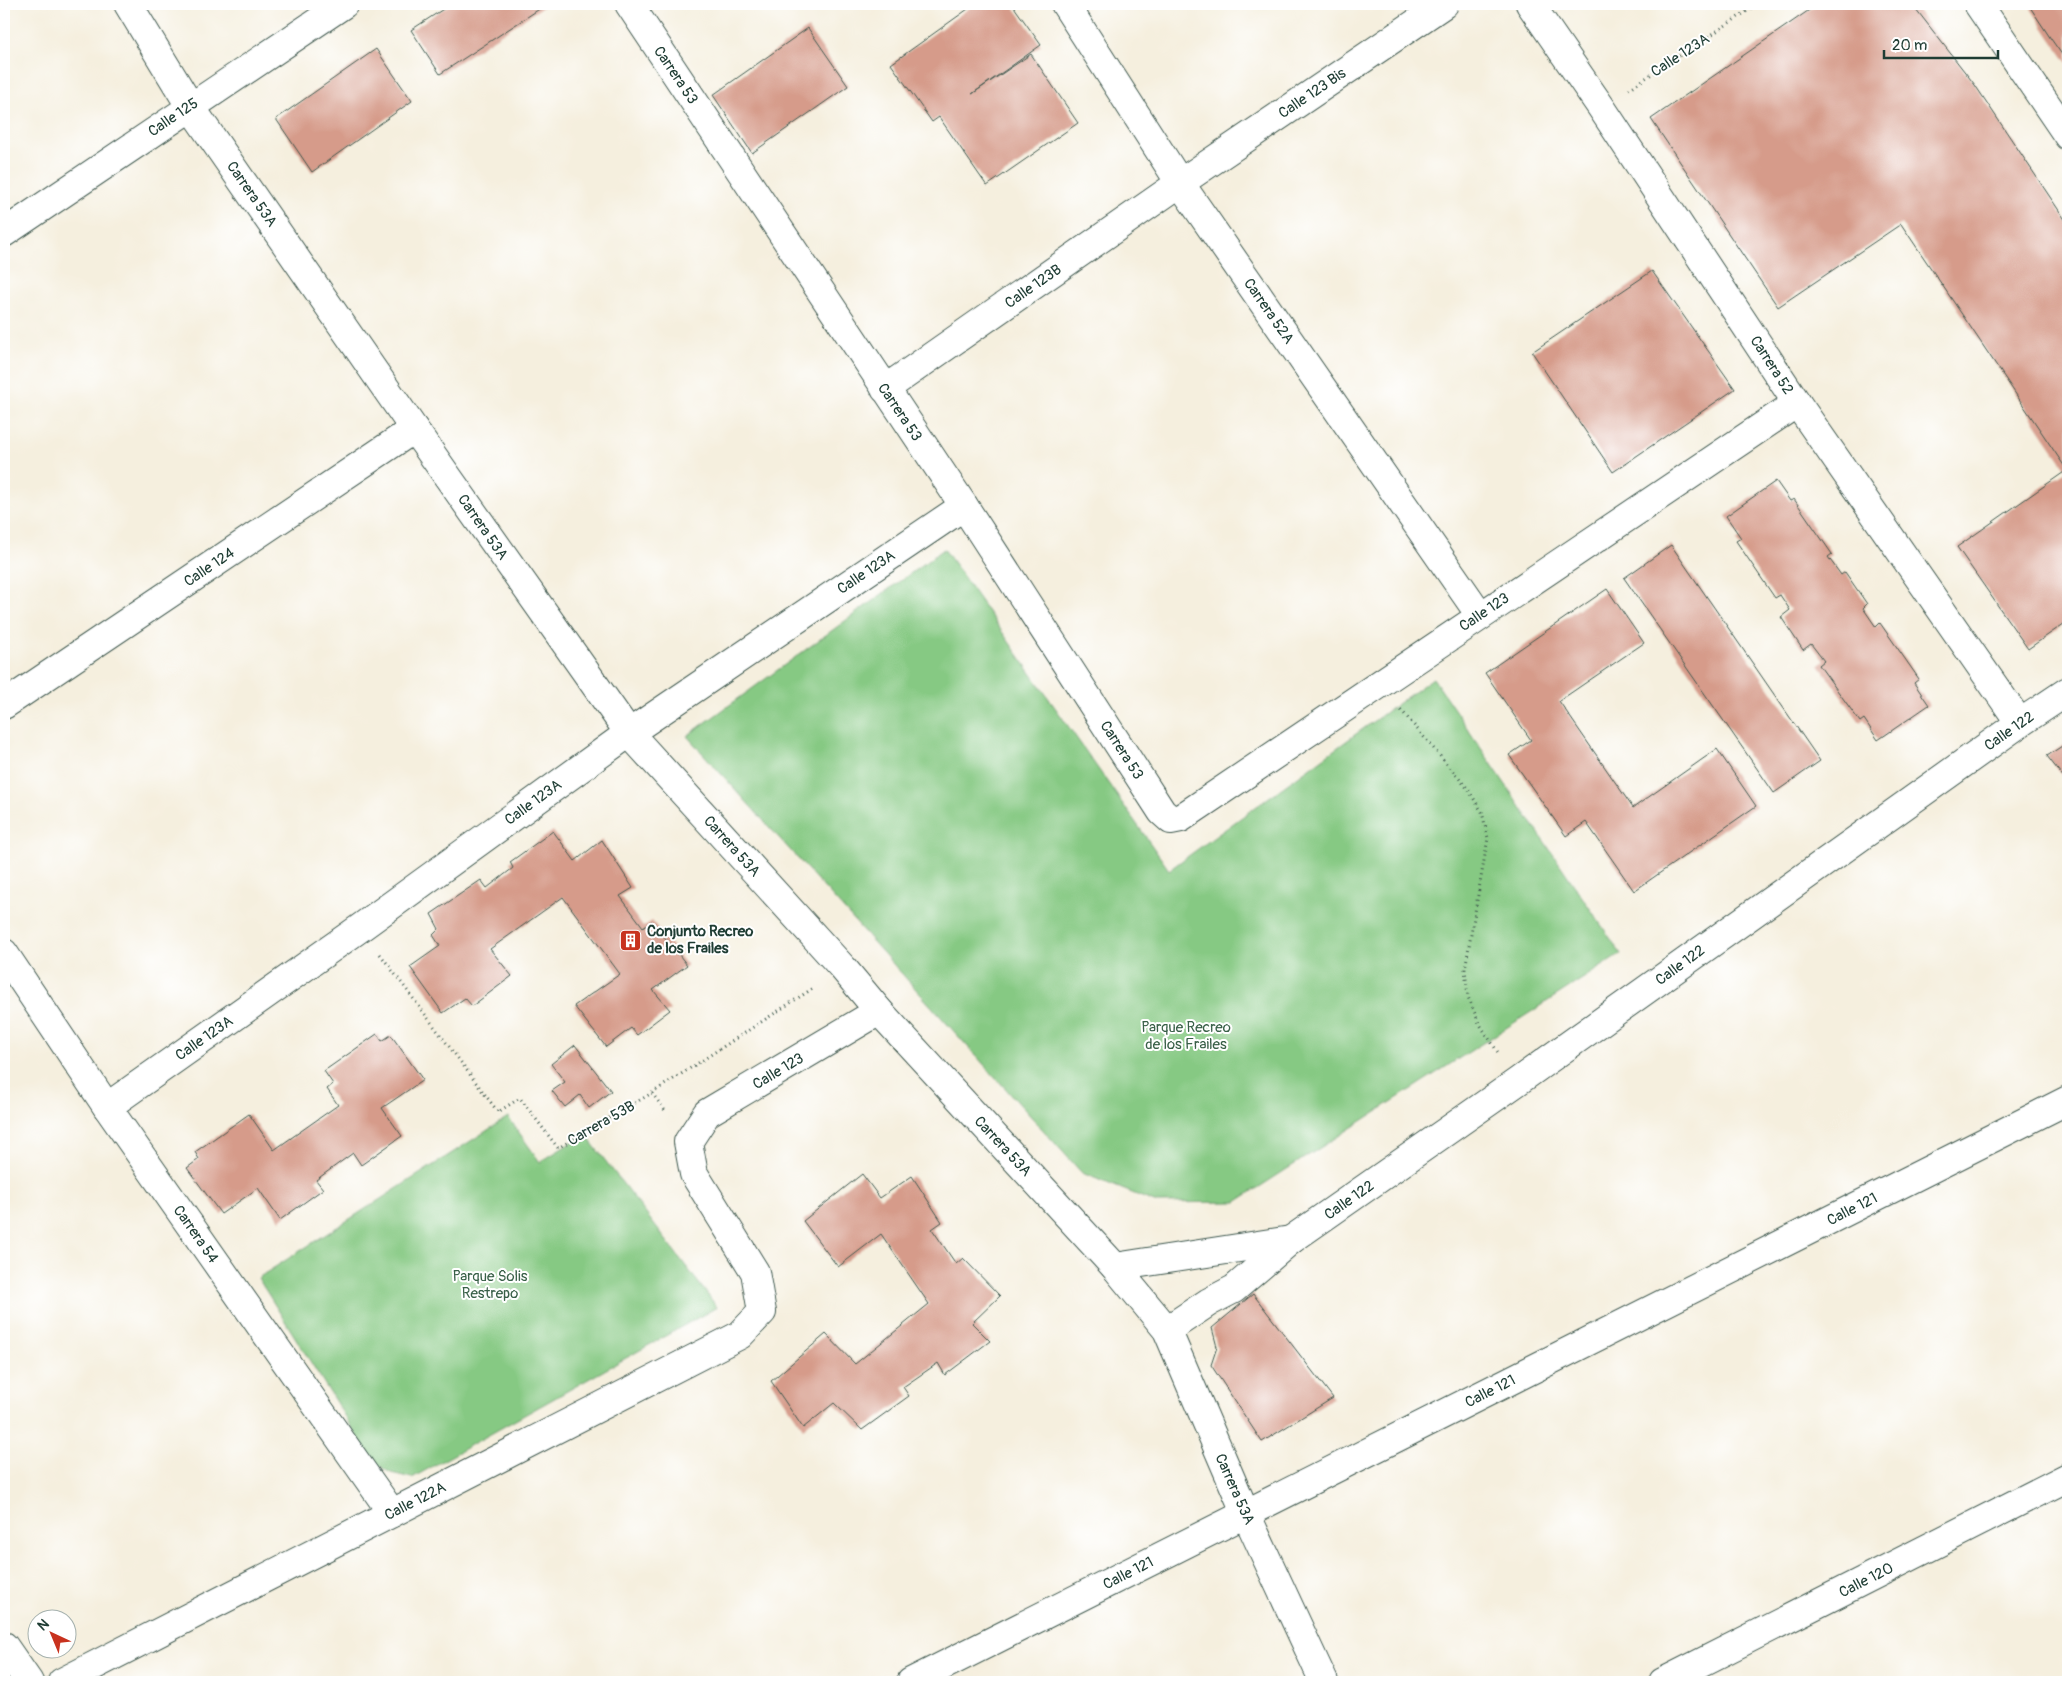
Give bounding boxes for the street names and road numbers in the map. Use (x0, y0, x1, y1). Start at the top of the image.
street label: Calle 123A (1647, 29, 1713, 81)
street label: Carrera 53 (649, 43, 702, 108)
street label: Calle 123 Bis (1275, 64, 1350, 123)
street label: Calle 125 (145, 94, 202, 141)
street label: Carrera 53A (222, 158, 281, 231)
street label: Calle 123B (1001, 260, 1065, 313)
street label: Carrera 52A (1239, 275, 1298, 348)
street label: Carrera 52 (1746, 332, 1798, 398)
street label: Carrera 53 (873, 380, 926, 445)
street label: Carrera 53A (453, 491, 512, 564)
street label: Calle 124 (180, 543, 238, 591)
street label: Calle 123A (834, 546, 899, 599)
street label: Calle 123 (1456, 589, 1513, 636)
street label: Calle 122 (1981, 707, 2038, 755)
street label: Carrera 53 (1096, 717, 1148, 783)
street label: Calle 123A (501, 775, 566, 829)
street label: Carrera 53A (699, 812, 764, 881)
street label: Calle 122 (1652, 941, 1709, 990)
street label: Calle 123A (172, 1012, 237, 1065)
street label: Calle 123 (749, 1049, 807, 1094)
street label: Carrera 53B (564, 1097, 638, 1150)
street label: Carrera 53A (970, 1112, 1036, 1181)
street label: Calle 122 (1321, 1176, 1378, 1224)
street label: Calle 121 (1824, 1189, 1881, 1230)
street label: Carrera 54 (169, 1202, 223, 1267)
street label: Calle 121 (1462, 1371, 1519, 1412)
street label: Carrera 53A (1210, 1451, 1259, 1528)
street label: Calle 122A (381, 1478, 449, 1525)
street label: Calle 121 (1100, 1553, 1157, 1594)
street label: Calle 120 (1836, 1559, 1897, 1602)

